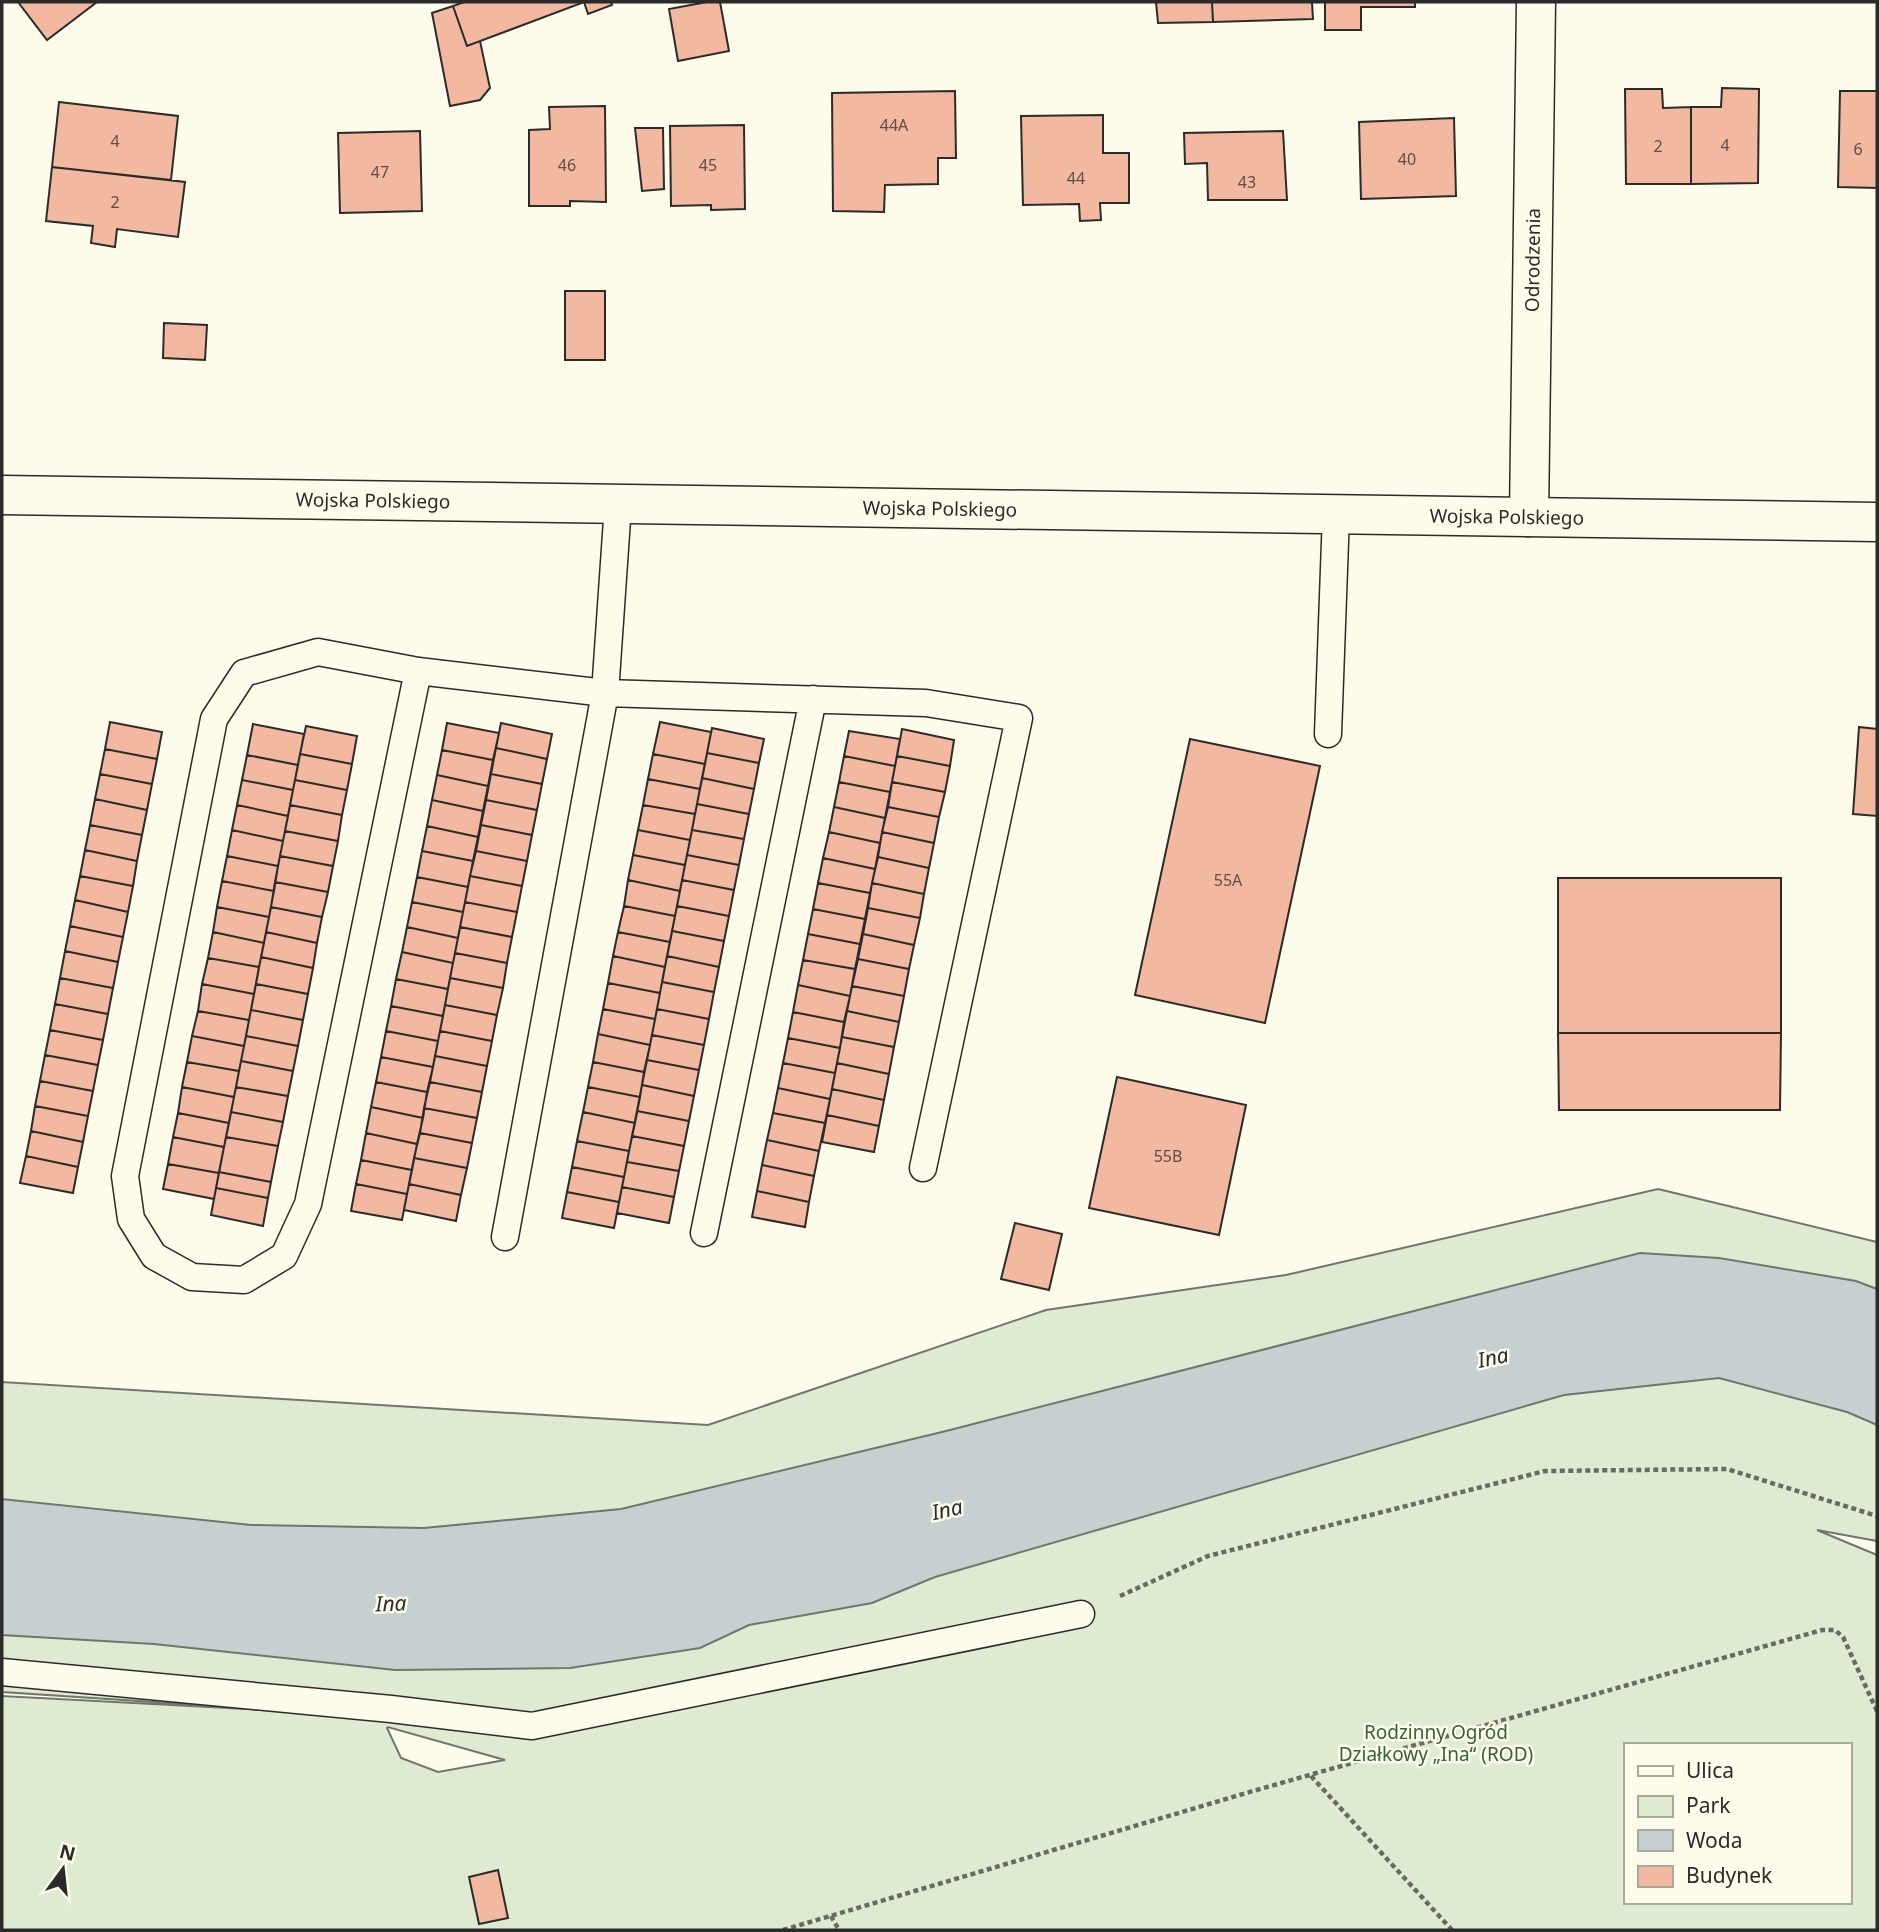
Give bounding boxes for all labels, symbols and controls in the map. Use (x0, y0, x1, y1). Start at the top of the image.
house number: 44A (880, 114, 909, 136)
house number: 4 (110, 130, 120, 152)
house number: 4 (1720, 134, 1730, 156)
house number: 2 (1653, 135, 1663, 157)
house number: 6 (1853, 138, 1863, 160)
house number: 40 (1398, 148, 1416, 170)
house number: 46 (558, 154, 576, 176)
house number: 45 (699, 154, 717, 176)
house number: 47 (371, 161, 389, 183)
house number: 44 (1067, 167, 1085, 189)
house number: 43 (1238, 171, 1256, 193)
house number: 2 (110, 191, 120, 213)
street label: Odrodzenia (1519, 208, 1546, 312)
street label: Wojska Polskiego (295, 486, 450, 514)
street label: Wojska Polskiego (862, 494, 1017, 523)
street label: Wojska Polskiego (1429, 503, 1584, 531)
house number: 55A (1214, 869, 1243, 891)
house number: 55B (1154, 1145, 1182, 1167)
water label: Ina (1474, 1340, 1511, 1374)
water label: Ina (928, 1492, 965, 1526)
water label: Ina (374, 1588, 407, 1618)
park label: Rodzinny Ogród Działkowy „Ina“ (ROD) (1339, 1719, 1533, 1767)
legend (1624, 1743, 1851, 1904)
text: Ulica (1686, 1756, 1734, 1784)
text: Park (1686, 1791, 1731, 1819)
text: Woda (1686, 1826, 1743, 1854)
north arrow (28, 1834, 98, 1904)
text: N (57, 1838, 78, 1867)
text: Budynek (1686, 1861, 1773, 1889)

